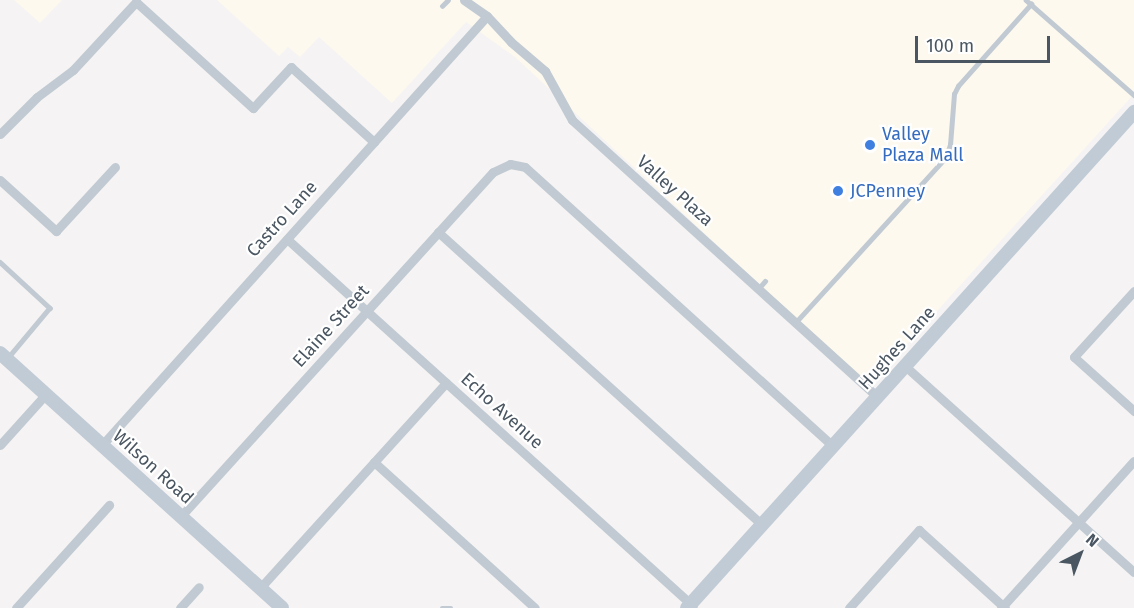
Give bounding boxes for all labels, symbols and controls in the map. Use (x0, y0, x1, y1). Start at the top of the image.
scale bar (918, 24, 1053, 62)
text: 100 m (926, 35, 974, 57)
place label: Valley Plaza Mall (882, 124, 964, 166)
marker: Valley Plaza Mall (863, 138, 877, 152)
street label: Valley Plaza (632, 151, 718, 231)
street label: Castro Lane (242, 176, 322, 262)
place label: JCPenney (850, 180, 925, 202)
marker: JCPenney (831, 184, 845, 198)
street label: Elaine Street (288, 280, 374, 372)
street label: Hughes Lane (854, 302, 940, 394)
street label: Echo Avenue (456, 368, 548, 454)
street label: Wilson Road (108, 425, 198, 509)
north arrow (1050, 524, 1110, 584)
text: N (1082, 530, 1103, 551)

